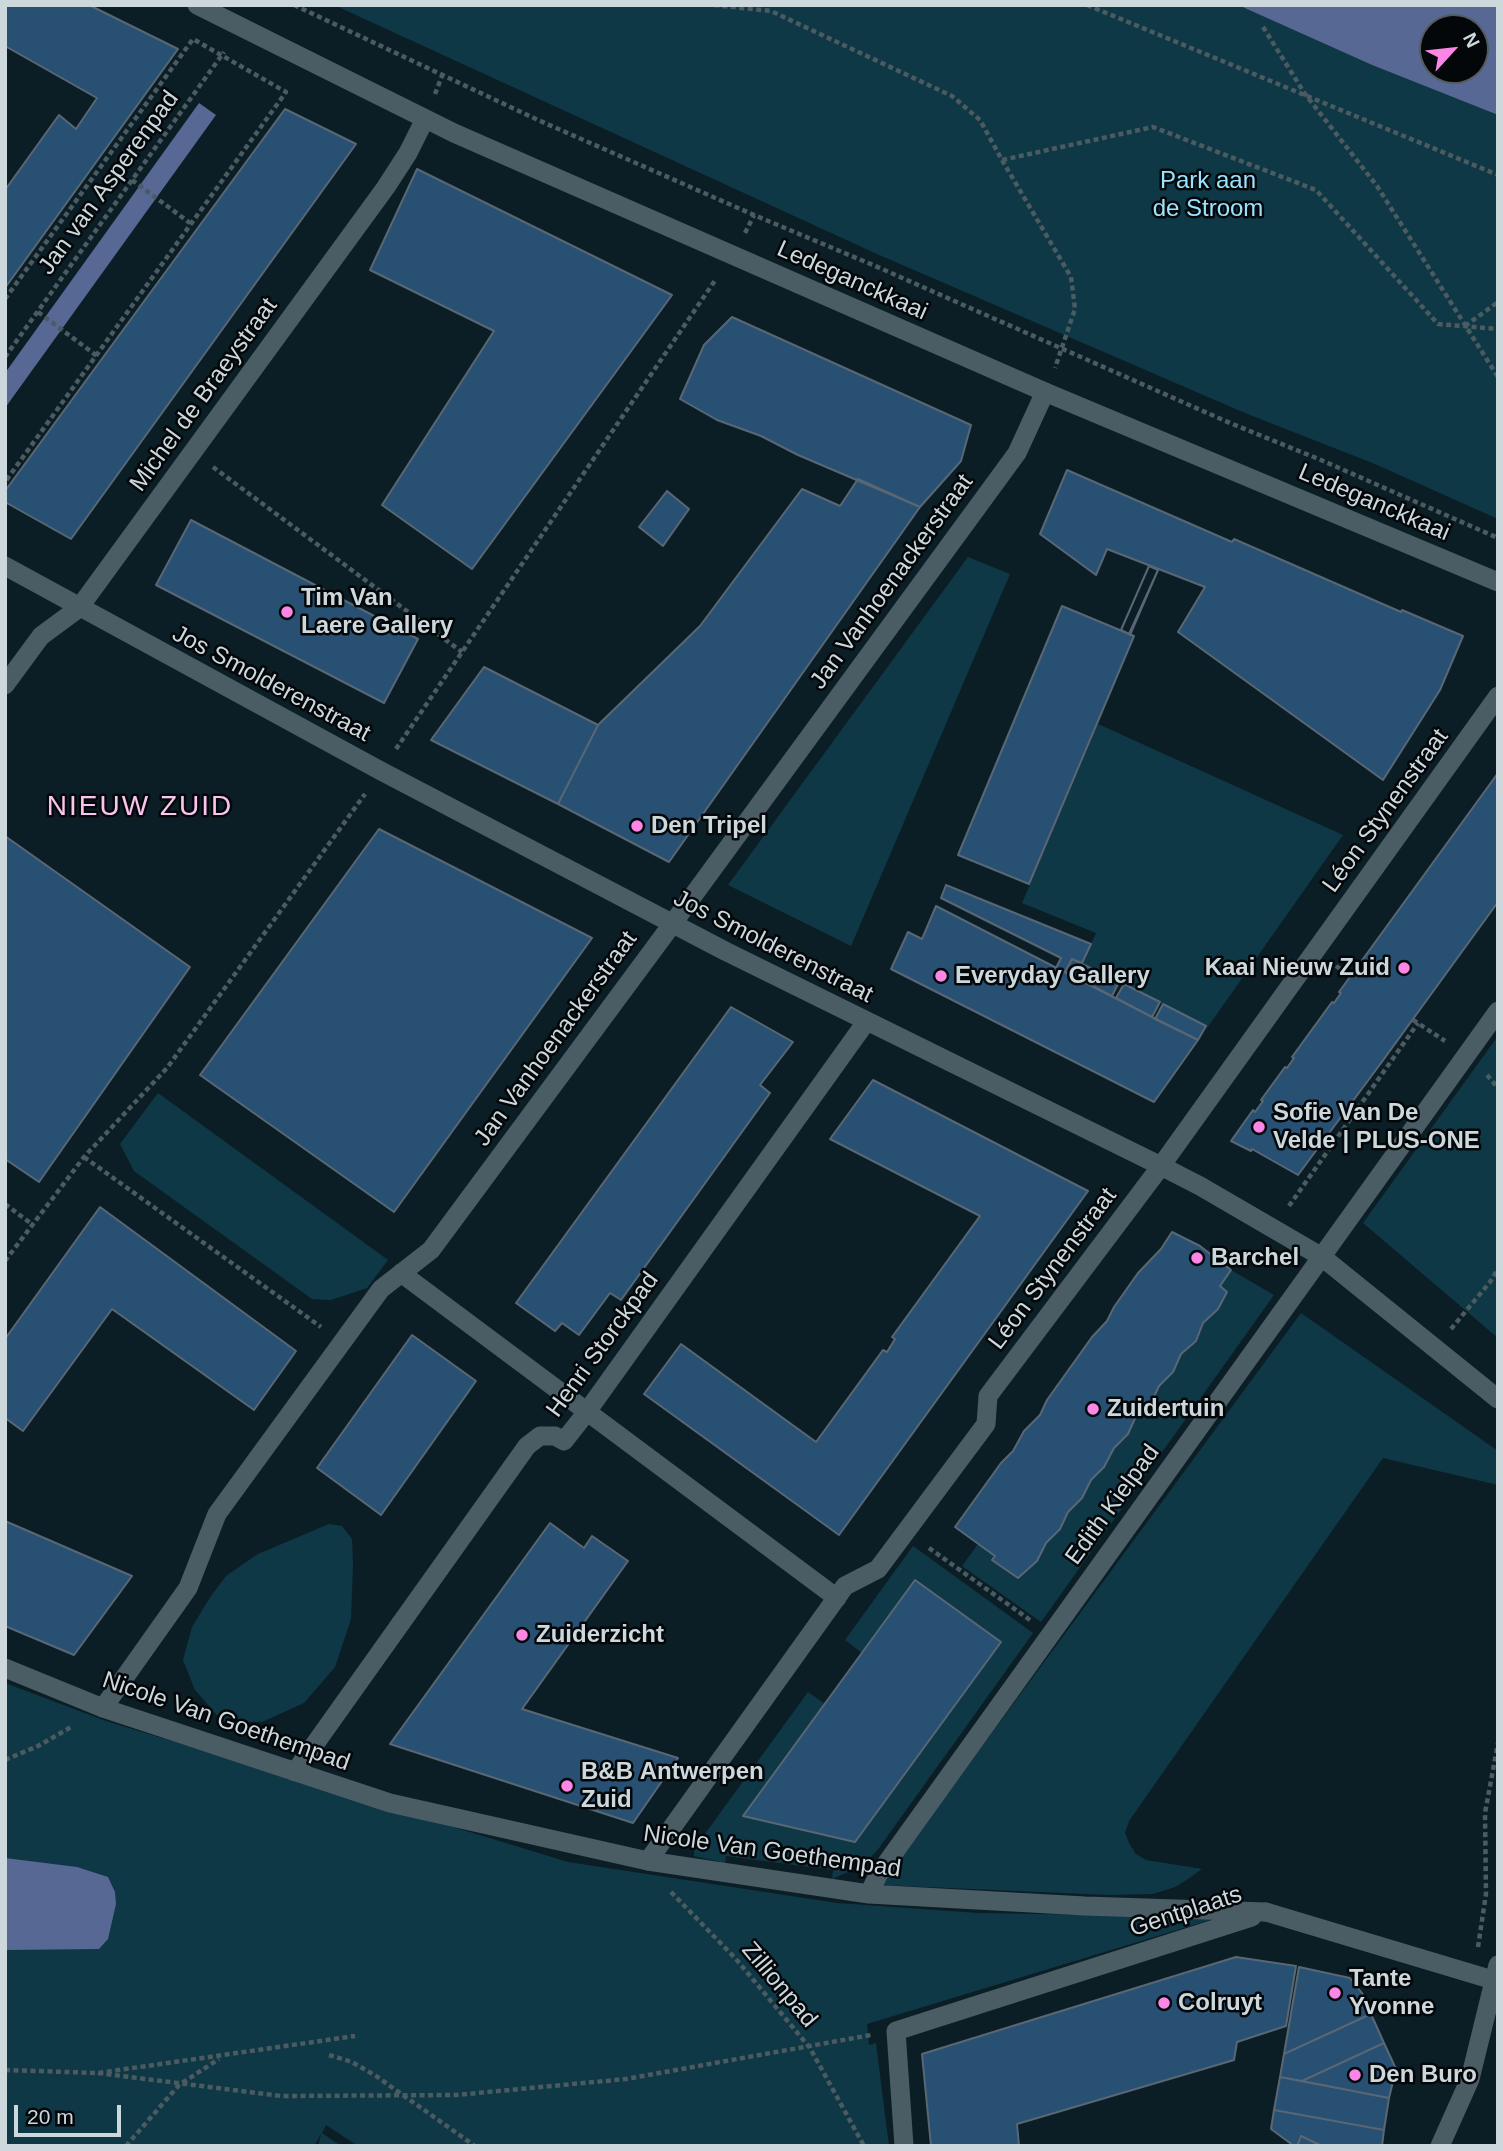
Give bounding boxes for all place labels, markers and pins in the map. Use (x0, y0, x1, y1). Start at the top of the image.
place label: Tim Van Laere Gallery (301, 584, 453, 640)
marker: Tim Van Laere Gallery (279, 604, 295, 620)
place label: Den Tripel (651, 812, 767, 840)
marker: Den Tripel (629, 818, 645, 834)
place label: Kaai Nieuw Zuid (1205, 954, 1390, 982)
marker: Kaai Nieuw Zuid (1396, 960, 1412, 976)
place label: Everyday Gallery (955, 962, 1150, 990)
marker: Everyday Gallery (933, 968, 949, 984)
place label: Sofie Van De Velde | PLUS-ONE (1273, 1099, 1480, 1155)
marker: Sofie Van De Velde | PLUS-ONE (1251, 1119, 1267, 1135)
place label: Barchel (1211, 1244, 1299, 1272)
marker: Barchel (1189, 1250, 1205, 1266)
place label: Zuidertuin (1107, 1395, 1224, 1423)
marker: Zuidertuin (1085, 1401, 1101, 1417)
place label: Zuiderzicht (536, 1621, 664, 1649)
marker: Zuiderzicht (514, 1627, 530, 1643)
place label: B&B Antwerpen Zuid (581, 1758, 764, 1814)
marker: B&B Antwerpen Zuid (559, 1778, 575, 1794)
place label: Tante Yvonne (1349, 1965, 1434, 2021)
marker: Tante Yvonne (1327, 1985, 1343, 2001)
place label: Colruyt (1178, 1989, 1262, 2017)
marker: Colruyt (1156, 1995, 1172, 2011)
place label: Den Buro (1369, 2061, 1477, 2089)
marker: Den Buro (1347, 2067, 1363, 2083)

